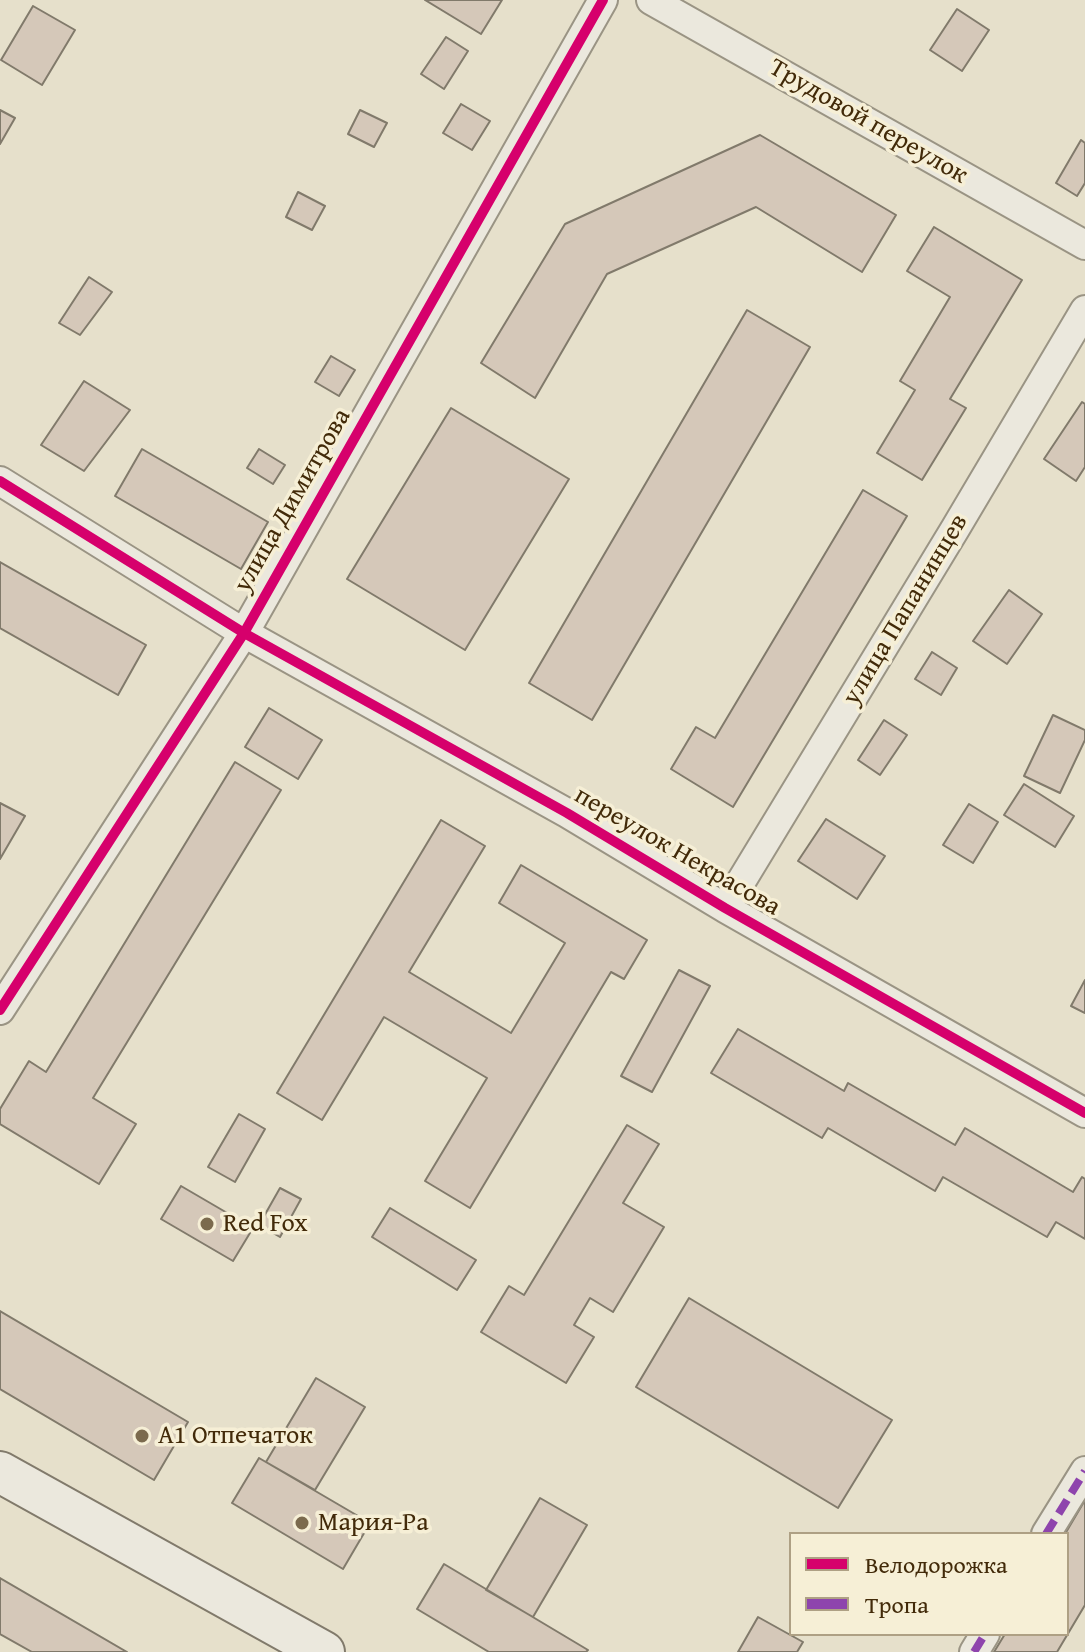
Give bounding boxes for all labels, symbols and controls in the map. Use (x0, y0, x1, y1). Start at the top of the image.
street label: Трудовой переулок (763, 53, 973, 191)
street label: улица Димитрова (228, 404, 358, 598)
street label: улица Папанинцев (837, 509, 975, 711)
street label: переулок Некрасова (568, 780, 786, 924)
place label: Red Fox (223, 1208, 307, 1240)
marker: Red Fox (198, 1215, 216, 1233)
place label: А1 Отпечаток (158, 1420, 313, 1452)
marker: А1 Отпечаток (133, 1427, 151, 1445)
place label: Мария-Ра (318, 1507, 429, 1539)
marker: Мария-Ра (293, 1514, 311, 1532)
legend (789, 1532, 1069, 1636)
text: Велодорожка (865, 1547, 1007, 1582)
text: Тропа (865, 1587, 929, 1622)

